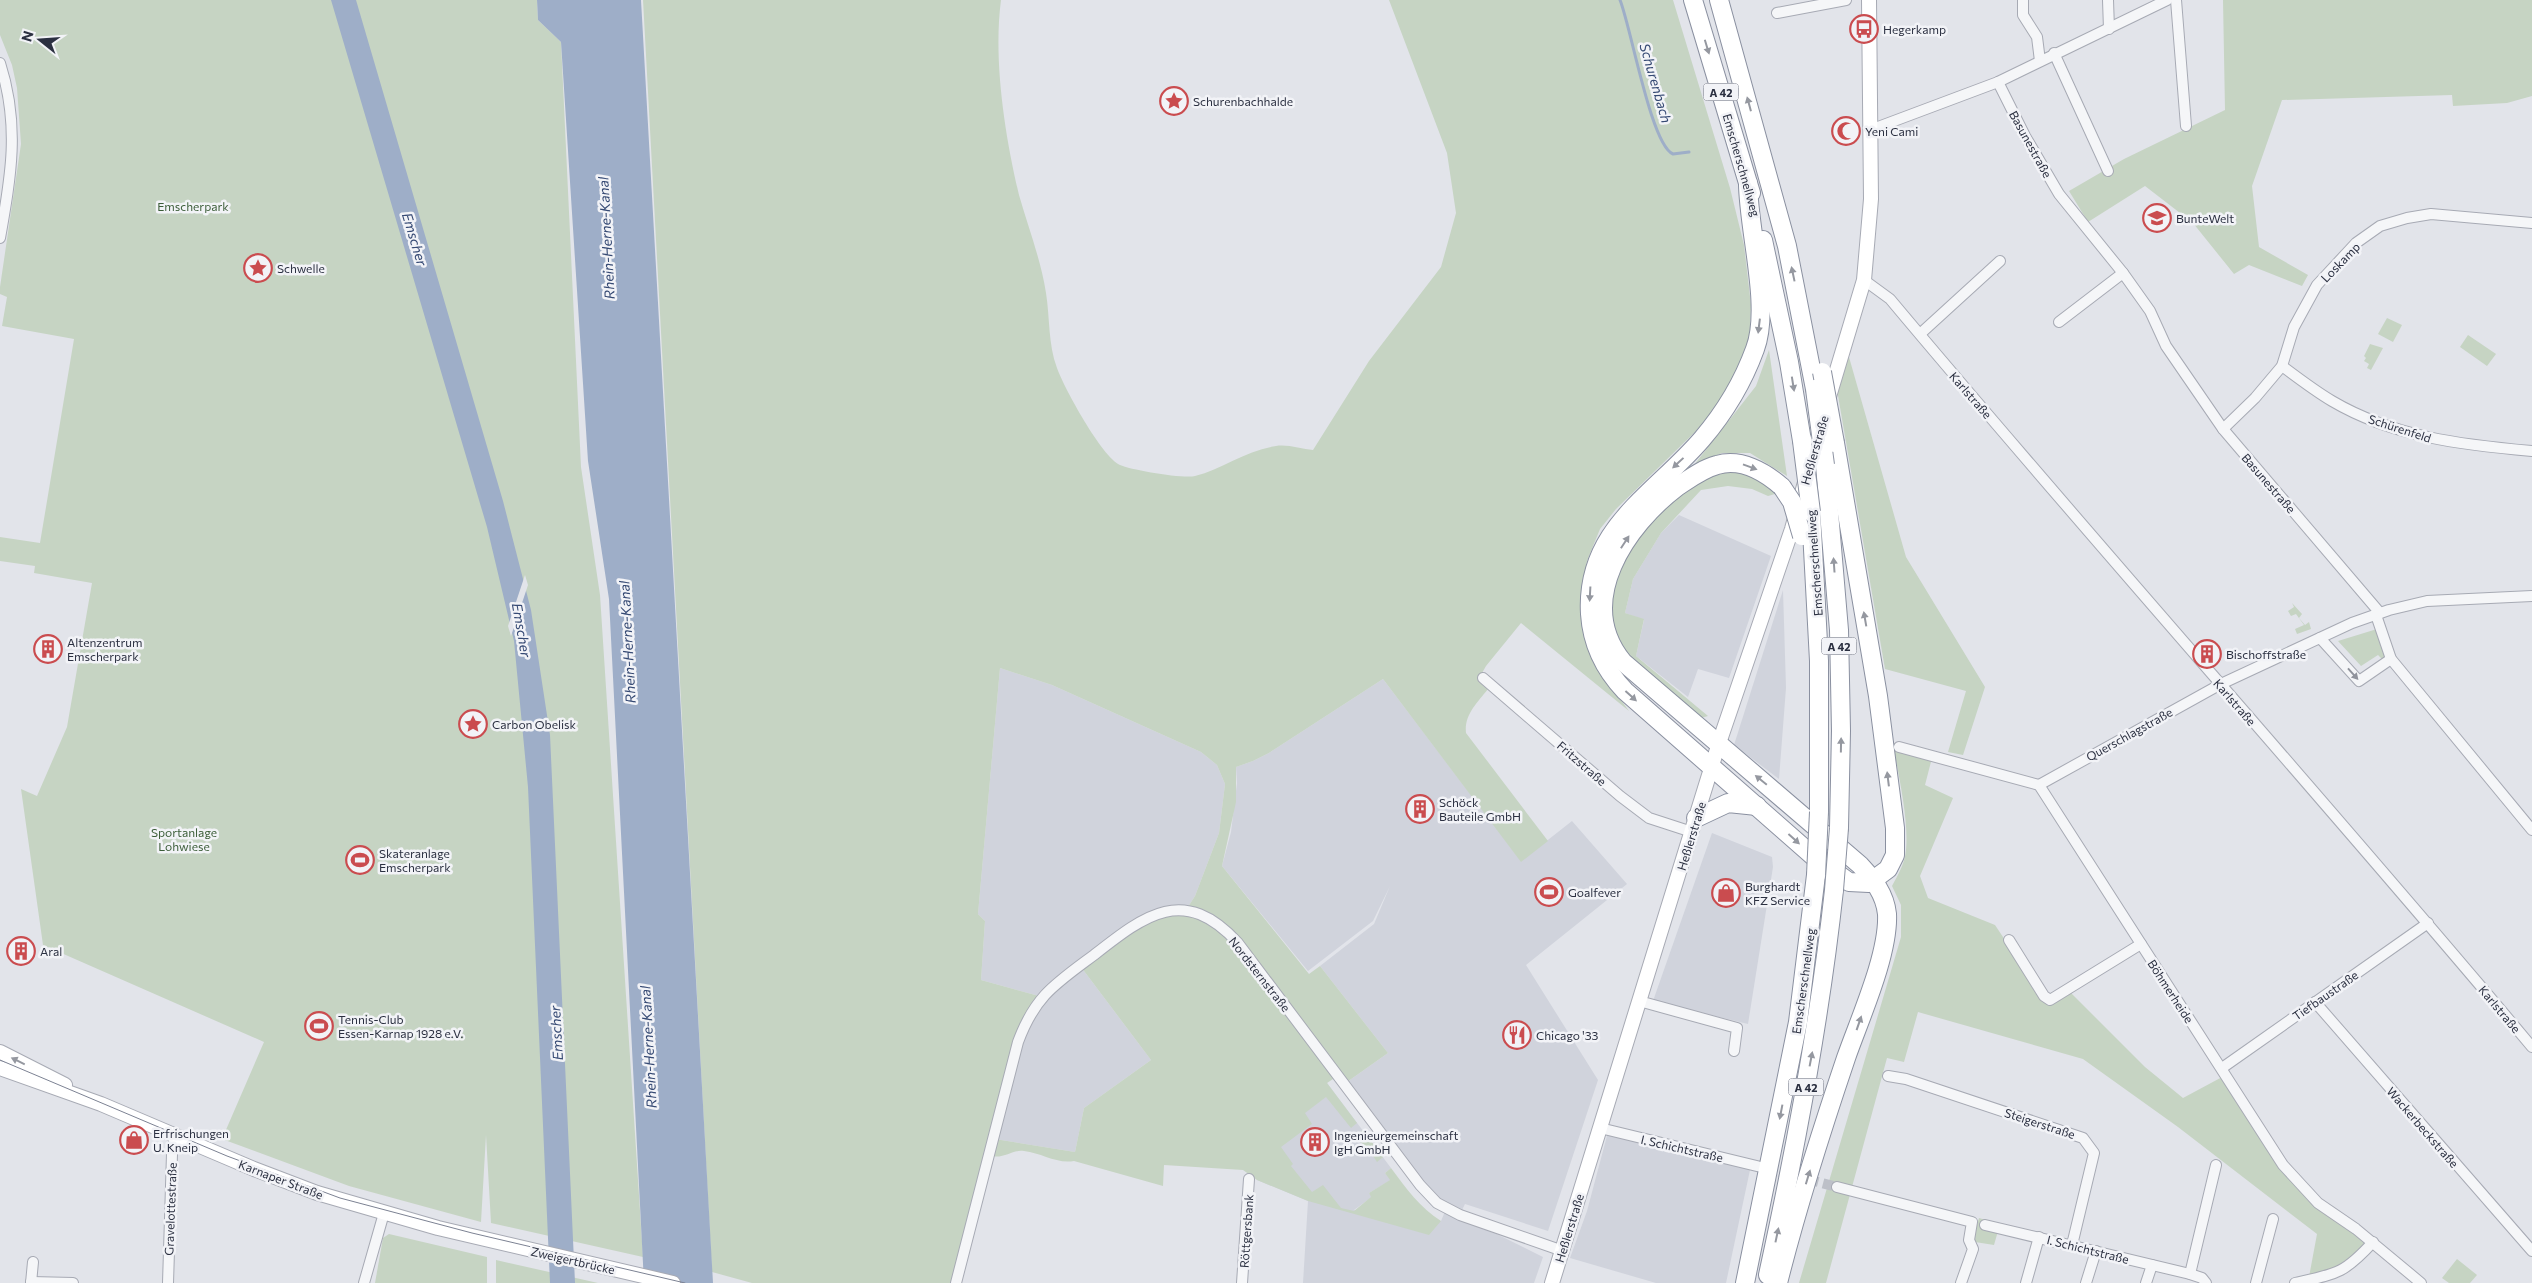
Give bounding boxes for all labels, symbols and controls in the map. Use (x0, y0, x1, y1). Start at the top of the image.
bus stop icon: Hegerkamp (1849, 14, 1879, 44)
north arrow (15, 15, 65, 65)
place label: Hegerkamp (1883, 22, 1946, 36)
text: N (17, 29, 37, 44)
one-way arrow (1704, 39, 1711, 54)
water label: Schurenbach (1636, 41, 1676, 125)
road number: A 42 (1704, 84, 1738, 100)
place icon: Schurenbachhalde (1159, 86, 1189, 116)
place label: Schurenbachhalde (1193, 94, 1293, 108)
one-way arrow (1745, 97, 1753, 112)
street label: Basunestraße (2007, 108, 2055, 180)
street label: Emscherschnellweg (1721, 112, 1764, 219)
mosque icon: Yeni Cami (1831, 116, 1861, 146)
place label: Yeni Cami (1865, 124, 1918, 138)
water label: Rhein-Herne-Kanal (594, 176, 618, 300)
park label: Emscherpark (157, 199, 229, 213)
school or university icon: BunteWelt (2142, 203, 2172, 233)
water label: Emscher (399, 210, 431, 268)
place label: BunteWelt (2176, 211, 2234, 225)
street label: Loskamp (2318, 239, 2362, 285)
place icon: Schwelle (243, 253, 273, 283)
place label: Schwelle (277, 261, 325, 275)
one-way arrow (1789, 267, 1797, 282)
one-way arrow (1755, 318, 1763, 334)
street label: Karlstraße (1947, 369, 1995, 421)
one-way arrow (1789, 377, 1797, 393)
street label: Schürenfeld (2367, 411, 2433, 445)
street label: Heßlerstraße (1797, 414, 1831, 486)
street label: Basunestraße (2239, 450, 2299, 516)
one-way arrow (1672, 457, 1684, 469)
one-way arrow (1743, 463, 1758, 471)
street label: Emscherschnellweg (1803, 509, 1825, 617)
one-way arrow (1620, 535, 1629, 548)
one-way arrow (1830, 556, 1838, 572)
water label: Rhein-Herne-Kanal (615, 580, 639, 704)
one-way arrow (1585, 587, 1593, 603)
water label: Emscher (509, 602, 535, 659)
one-way arrow (1860, 610, 1868, 626)
building icon: Altenzentrum Emscherpark (33, 634, 63, 664)
place label: Altenzentrum Emscherpark (67, 635, 142, 663)
road number: A 42 (1822, 637, 1856, 654)
building icon: Bischoffstraße (2192, 639, 2222, 669)
place label: Bischoffstraße (2226, 647, 2306, 661)
one-way arrow (2347, 667, 2359, 679)
street label: Karlstraße (2211, 676, 2259, 728)
one-way arrow (1625, 690, 1637, 702)
street label: Querschlagstraße (2083, 705, 2175, 763)
place icon: Carbon Obelisk (458, 709, 488, 739)
place label: Carbon Obelisk (492, 717, 577, 731)
one-way arrow (1837, 736, 1845, 752)
street label: Fritzstraße (1555, 738, 1609, 788)
one-way arrow (1884, 771, 1892, 787)
one-way arrow (1755, 775, 1768, 786)
building icon: Schöck Bauteile GmbH (1405, 794, 1435, 824)
place label: Schöck Bauteile GmbH (1439, 795, 1521, 823)
street label: Heßlerstraße (1674, 800, 1708, 872)
park label: Sportanlage Lohwiese (151, 825, 217, 853)
one-way arrow (1788, 833, 1800, 844)
sports icon: Skateranlage Emscherpark (345, 845, 375, 875)
place label: Skateranlage Emscherpark (379, 846, 451, 874)
sports icon: Goalfever (1534, 877, 1564, 907)
shop icon: Burghardt KFZ Service (1711, 878, 1741, 908)
place label: Burghardt KFZ Service (1745, 879, 1810, 907)
place label: Goalfever (1568, 885, 1621, 899)
street label: Emscherschnellweg (1789, 927, 1817, 1035)
street label: Nordsternstraße (1227, 934, 1293, 1014)
building icon: Aral (6, 936, 36, 966)
place label: Aral (40, 944, 62, 958)
street label: Böhmerheide (2145, 957, 2197, 1025)
street label: Tiefbaustraße (2290, 967, 2360, 1023)
street label: Karlstraße (2476, 983, 2524, 1035)
water label: Rhein-Herne-Kanal (636, 985, 660, 1109)
water label: Emscher (546, 1005, 566, 1061)
sports icon: Tennis-Club Essen-Karnap 1928 e.V. (304, 1011, 334, 1041)
place label: Tennis-Club Essen-Karnap 1928 e.V. (338, 1012, 463, 1040)
one-way arrow (1855, 1015, 1863, 1030)
restaurant icon: Chicago '33 (1502, 1020, 1532, 1050)
place label: Chicago '33 (1536, 1028, 1598, 1042)
one-way arrow (1807, 1050, 1815, 1066)
one-way arrow (11, 1056, 25, 1064)
road number: A 42 (1788, 1078, 1824, 1096)
street label: Wackerbeckstraße (2384, 1084, 2462, 1170)
one-way arrow (1777, 1104, 1785, 1119)
street label: Steigerstraße (2003, 1105, 2077, 1141)
shop icon: Erfrischungen U. Kneip (119, 1125, 149, 1155)
place label: Erfrischungen U. Kneip (153, 1126, 229, 1154)
building icon: Ingenieurgemeinschaft IgH GmbH (1300, 1127, 1330, 1157)
place label: Ingenieurgemeinschaft IgH GmbH (1334, 1128, 1458, 1156)
street label: I. Schichtstraße (1639, 1132, 1725, 1164)
street label: Karnaper Straße (237, 1156, 325, 1202)
street label: Gravelottestraße (161, 1162, 179, 1256)
one-way arrow (1805, 1170, 1813, 1185)
street label: Heßlerstraße (1552, 1192, 1586, 1264)
street label: Röttgersbank (1236, 1193, 1256, 1268)
one-way arrow (1773, 1227, 1781, 1243)
street label: I. Schichtstraße (2046, 1232, 2130, 1266)
street label: Zweigertbrücke (530, 1244, 616, 1276)

